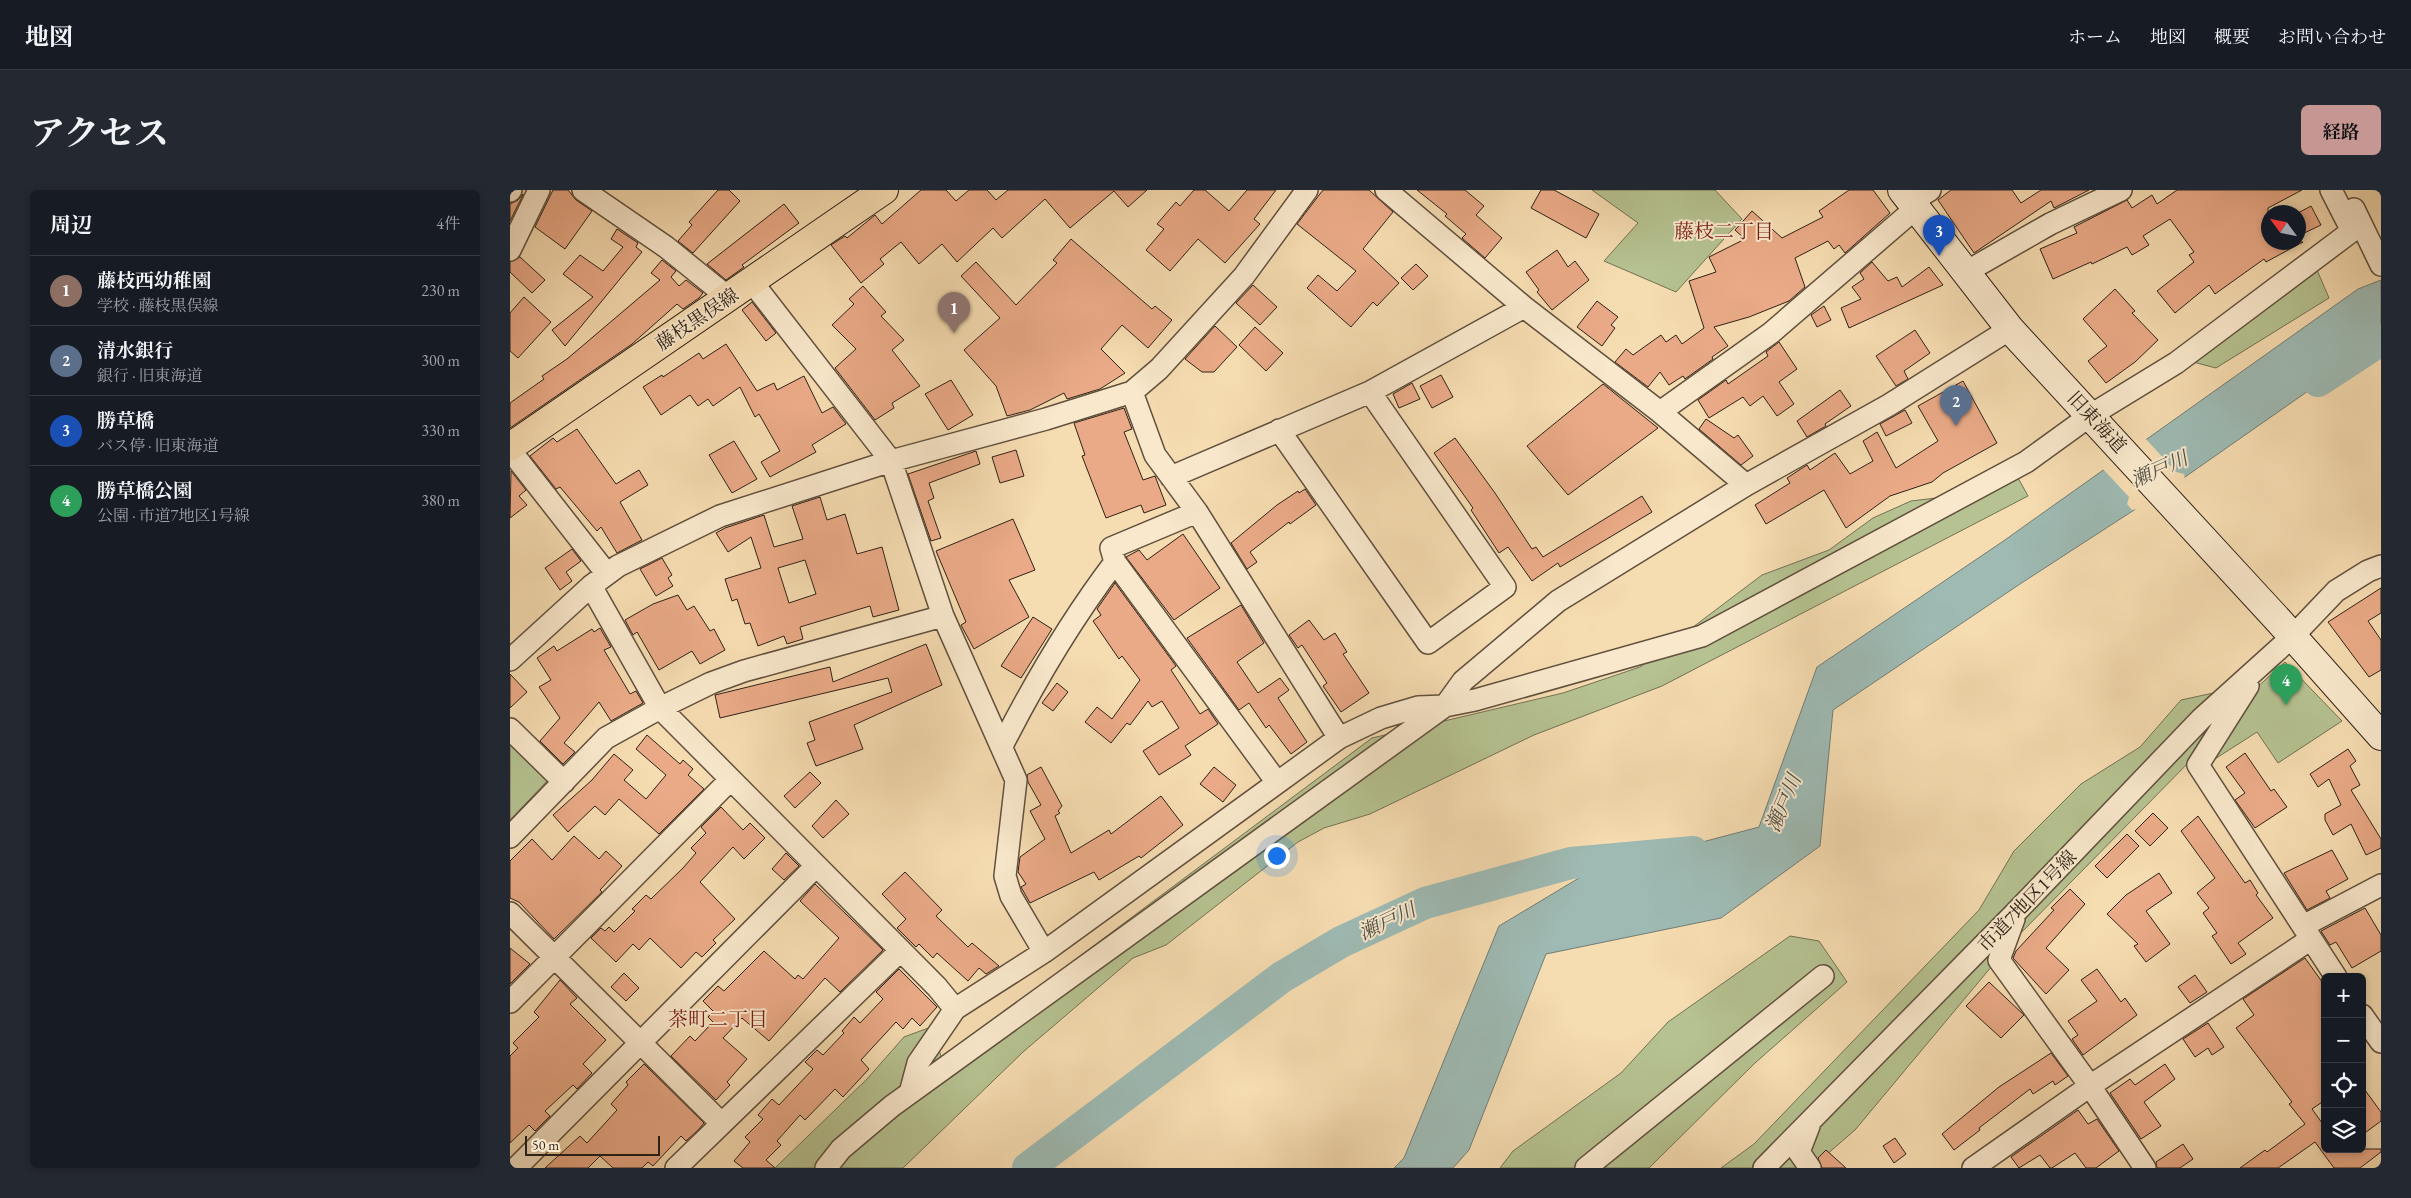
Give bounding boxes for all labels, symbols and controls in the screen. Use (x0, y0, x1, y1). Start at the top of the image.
text: 地図 (25, 21, 73, 52)
text: ホーム (2068, 25, 2122, 48)
text: 地図 (2150, 25, 2186, 48)
text: 概要 (2214, 25, 2250, 48)
text: お問い合わせ (2278, 25, 2386, 48)
button: 経路 (2301, 105, 2381, 155)
text: アクセス (30, 110, 169, 155)
north arrow (2261, 205, 2306, 250)
text: 周辺 (50, 211, 92, 238)
text: 4件 (436, 213, 460, 234)
pin: 3 (1923, 215, 1955, 256)
district label: 藤枝二丁目 (1674, 218, 1774, 244)
text: 藤枝西幼稚園 (97, 268, 211, 293)
text: 1 (62, 280, 70, 301)
text: 230 m (421, 280, 460, 301)
street label: 藤枝黒俣線 (651, 282, 743, 356)
pin: 1 (938, 292, 970, 333)
text: 学校 · 藤枝黒俣線 (97, 295, 219, 316)
text: 清水銀行 (97, 338, 173, 363)
text: 2 (62, 350, 70, 371)
text: 300 m (421, 350, 460, 371)
text: 銀行 · 旧東海道 (97, 365, 203, 386)
pin: 2 (1940, 385, 1972, 426)
street label: 旧東海道 (2062, 386, 2132, 458)
text: 勝草橋 (97, 408, 154, 433)
text: 3 (62, 420, 70, 441)
text: 330 m (421, 420, 460, 441)
text: バス停 · 旧東海道 (97, 435, 219, 456)
water label: 瀬戸川 (2126, 444, 2194, 493)
text: 勝草橋公園 (97, 478, 192, 503)
text: 4 (62, 490, 70, 511)
text: 380 m (421, 490, 460, 511)
text: 公園 · 市道7地区1号線 (97, 505, 250, 526)
pin: 4 (2270, 664, 2302, 705)
water label: 瀬戸川 (1759, 768, 1807, 836)
your location (1264, 843, 1290, 869)
street label: 市道7地区1号線 (1972, 845, 2082, 957)
water label: 瀬戸川 (1354, 896, 1421, 945)
map controls (2321, 973, 2366, 1153)
button: + (2321, 973, 2366, 1018)
district label: 茶町二丁目 (668, 1006, 768, 1032)
button: − (2321, 1018, 2366, 1063)
button: locate (2321, 1063, 2366, 1108)
button: layers (2321, 1108, 2366, 1153)
scale bar (525, 1133, 660, 1156)
text: 50 m (532, 1136, 559, 1154)

